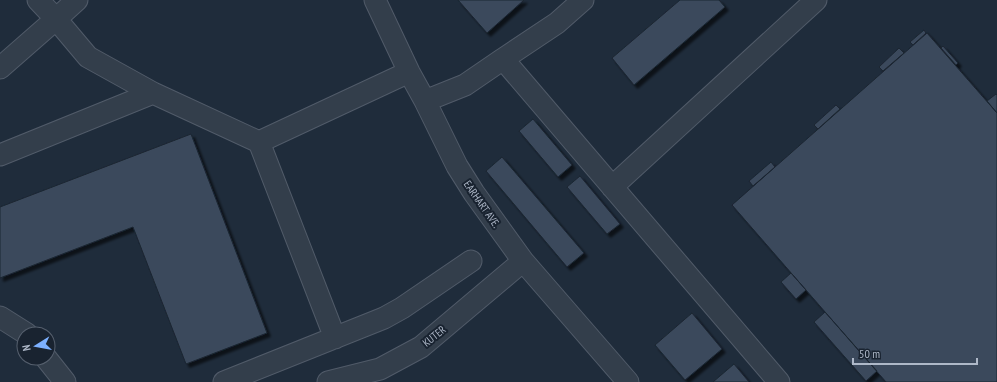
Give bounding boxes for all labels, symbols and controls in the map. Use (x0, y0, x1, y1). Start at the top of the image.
street label: EARHART AVE. (461, 178, 503, 230)
street label: KUTER (419, 322, 449, 350)
north arrow (16, 326, 56, 366)
scale bar (853, 340, 977, 366)
text: N (19, 344, 34, 352)
text: 50 m (859, 346, 880, 361)

